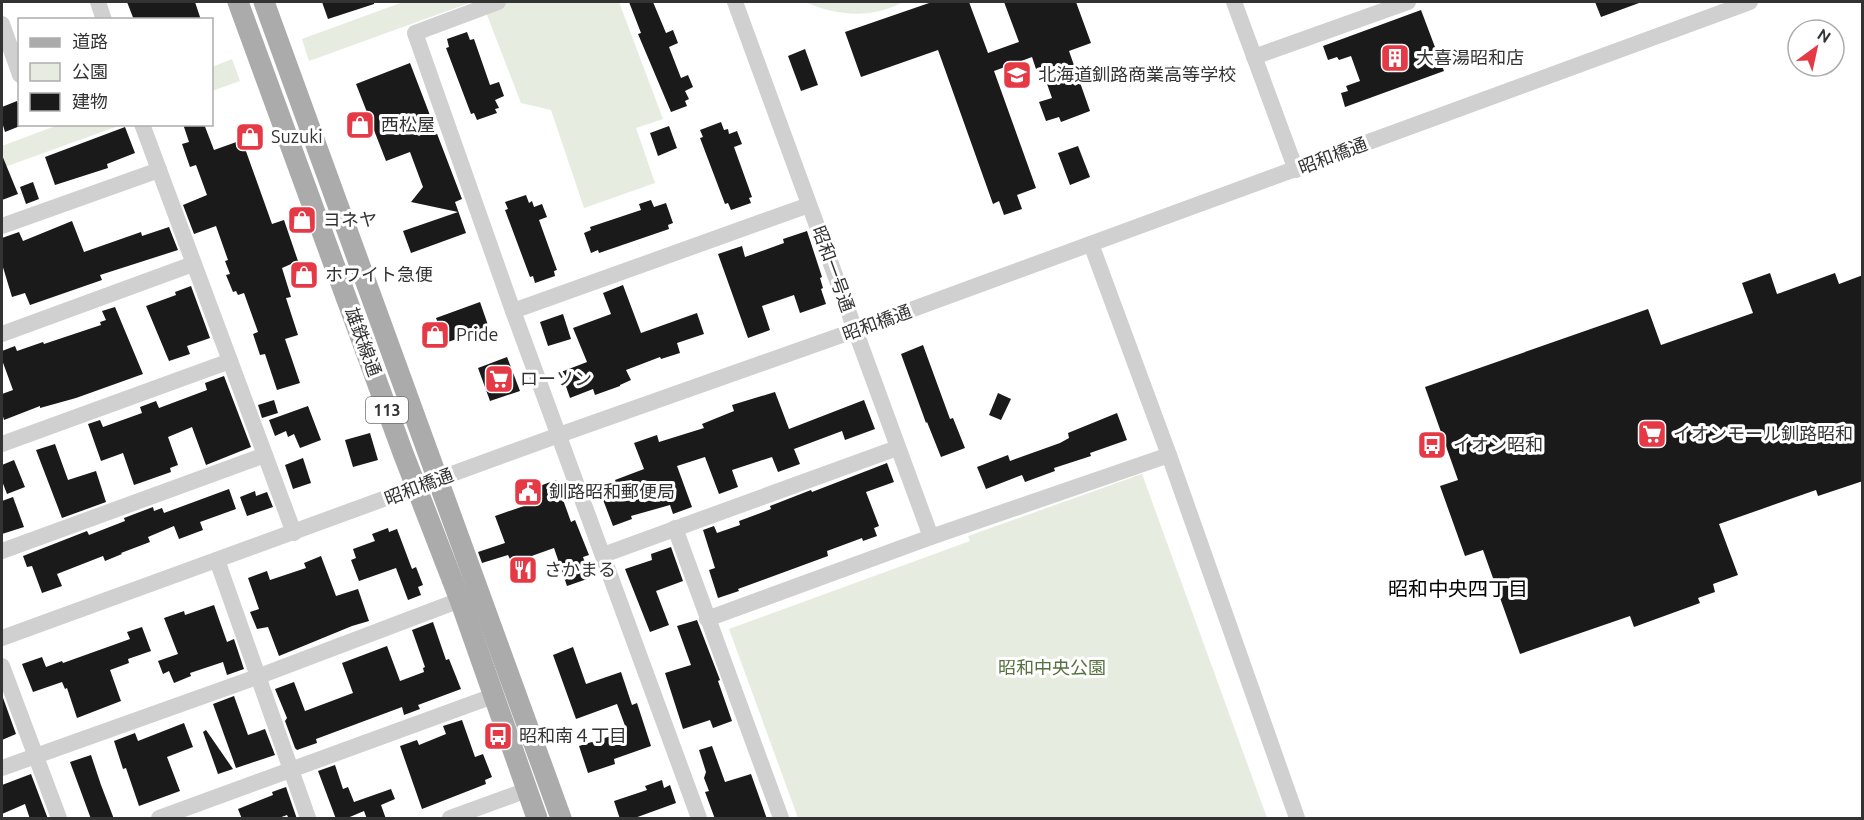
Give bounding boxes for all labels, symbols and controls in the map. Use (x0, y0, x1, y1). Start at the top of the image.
legend (18, 18, 213, 126)
north arrow (1786, 18, 1846, 78)
text: N (1814, 25, 1834, 46)
text: 道路 (72, 31, 108, 51)
building icon: 大喜湯昭和店 (1379, 42, 1411, 74)
place label: 大喜湯昭和店 (1416, 47, 1524, 67)
school or university icon: 北海道釧路商業高等学校 (1001, 59, 1033, 91)
text: 公園 (72, 61, 108, 81)
place label: 北海道釧路商業高等学校 (1038, 64, 1236, 84)
text: 建物 (72, 91, 108, 111)
shop icon: 西松屋 (344, 109, 376, 141)
place label: 西松屋 (381, 114, 435, 134)
shop icon: Suzuki (234, 121, 266, 153)
place label: Suzuki (271, 126, 323, 146)
street label: 昭和橋通 (1295, 133, 1370, 177)
shop icon: ヨネヤ (286, 204, 318, 236)
place label: ヨネヤ (323, 209, 377, 229)
street label: 昭和一号通 (809, 223, 859, 314)
shop icon: ホワイト急便 (288, 259, 320, 291)
place label: ホワイト急便 (325, 264, 433, 284)
street label: 昭和橋通 (839, 300, 914, 344)
street label: 雄鉄線通 (342, 304, 386, 379)
shop icon: Pride (419, 319, 451, 351)
place label: Pride (456, 324, 498, 344)
supermarket icon: ローソン (483, 363, 515, 395)
place label: ローソン (520, 368, 592, 388)
road number: 113 (366, 397, 408, 423)
supermarket icon: イオンモール釧路昭和 (1636, 418, 1668, 450)
place label: イオンモール釧路昭和 (1673, 423, 1853, 443)
bus stop icon: イオン昭和 (1416, 429, 1448, 461)
place label: イオン昭和 (1453, 434, 1543, 454)
street label: 昭和橋通 (381, 464, 456, 508)
public building icon: 釧路昭和郵便局 (512, 476, 544, 508)
place label: 釧路昭和郵便局 (549, 481, 675, 501)
restaurant icon: さかまる (507, 554, 539, 586)
place label: さかまる (544, 559, 616, 579)
district label: 昭和中央四丁目 (1388, 577, 1528, 600)
park label: 昭和中央公園 (998, 657, 1106, 677)
bus stop icon: 昭和南４丁目 (482, 720, 514, 752)
place label: 昭和南４丁目 (519, 725, 627, 745)

